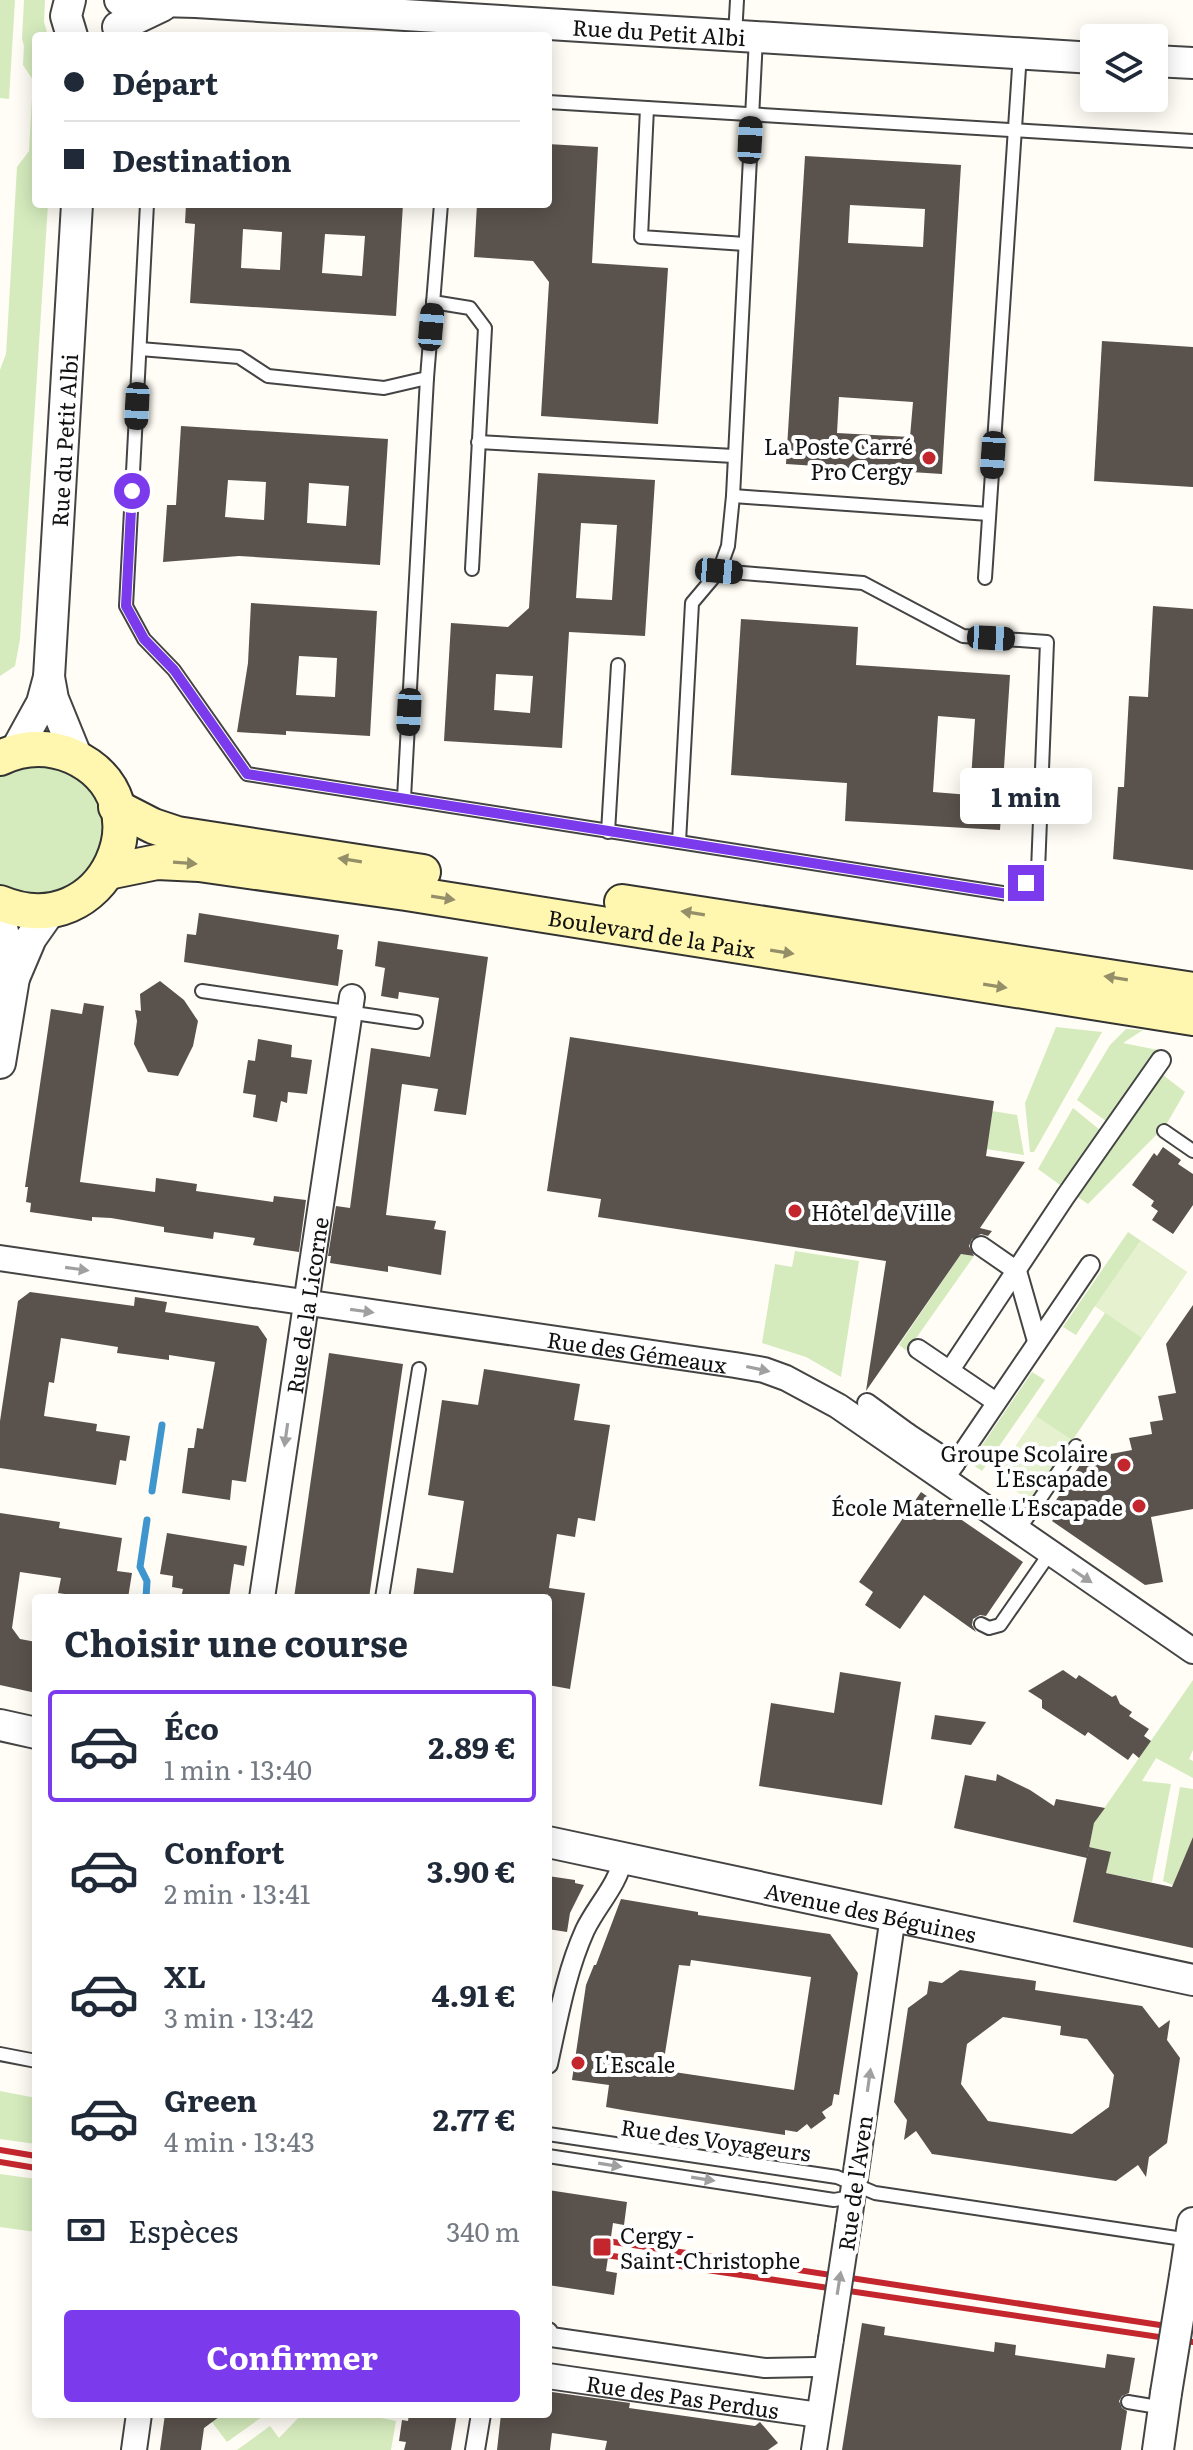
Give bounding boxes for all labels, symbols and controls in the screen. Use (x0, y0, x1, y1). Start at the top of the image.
street label: Rue du Petit Albi (571, 9, 747, 53)
map controls (1080, 24, 1168, 112)
button: layers (1080, 24, 1168, 112)
text: Départ (112, 60, 218, 104)
car (737, 115, 763, 165)
text: Destination (112, 137, 292, 181)
car (417, 302, 445, 352)
street label: Rue du Petit Albi (41, 353, 85, 528)
car (124, 381, 150, 431)
place label: La Poste Carré Pro Cergy (764, 429, 913, 487)
car (979, 430, 1007, 480)
marker: La Poste Carré Pro Cergy (920, 449, 938, 467)
route start (114, 473, 150, 509)
car (694, 557, 744, 585)
car (966, 625, 1016, 651)
car (396, 687, 422, 737)
callout: 1 min (960, 767, 1092, 823)
text: 1 min (991, 776, 1061, 815)
one-way arrow (337, 854, 362, 866)
one-way arrow (173, 857, 198, 870)
route end (1008, 865, 1044, 901)
one-way arrow (430, 893, 455, 905)
street label: Boulevard de la Paix (546, 899, 758, 965)
one-way arrow (680, 907, 705, 919)
one-way arrow (770, 946, 795, 958)
one-way arrow (1103, 972, 1128, 984)
one-way arrow (983, 980, 1008, 993)
place label: Hôtel de Ville (811, 1195, 952, 1228)
marker: Hôtel de Ville (786, 1202, 804, 1220)
street label: Rue de la Licorne (276, 1214, 335, 1396)
one-way arrow (65, 1263, 90, 1276)
one-way arrow (350, 1305, 375, 1318)
street label: Rue des Gémeaux (545, 1321, 730, 1380)
one-way arrow (746, 1363, 771, 1376)
one-way arrow (279, 1423, 292, 1448)
place label: Groupe Scolaire L'Escapade (940, 1436, 1108, 1494)
marker: Groupe Scolaire L'Escapade (1115, 1456, 1133, 1474)
place label: École Maternelle L'Escapade (831, 1490, 1123, 1523)
marker: École Maternelle L'Escapade (1130, 1497, 1148, 1515)
one-way arrow (1072, 1568, 1093, 1583)
text: Choisir une course (64, 1615, 408, 1668)
text: Éco (164, 1705, 219, 1749)
icon: car (68, 1710, 140, 1782)
text: 2.89 € (428, 1724, 516, 1768)
text: 1 min · 13:40 (164, 1749, 312, 1788)
text: Confort (164, 1829, 285, 1873)
icon: car (68, 1834, 140, 1906)
text: 3.90 € (427, 1848, 516, 1892)
street label: Avenue des Béguines (762, 1872, 980, 1950)
text: 2 min · 13:41 (164, 1873, 310, 1912)
text: XL (164, 1953, 206, 1997)
icon: car (68, 1958, 140, 2030)
text: 4.91 € (431, 1972, 516, 2016)
text: 3 min · 13:42 (164, 1997, 314, 2036)
place label: L'Escale (594, 2047, 675, 2080)
marker: L'Escale (569, 2054, 587, 2072)
one-way arrow (863, 2067, 876, 2092)
text: Green (164, 2077, 257, 2121)
icon: car (68, 2082, 140, 2154)
text: 2.77 € (433, 2096, 516, 2140)
street label: Rue des Voyageurs (619, 2109, 813, 2169)
street label: Rue de l'Aven (828, 2113, 880, 2253)
text: 4 min · 13:43 (164, 2121, 315, 2160)
one-way arrow (597, 2159, 622, 2172)
one-way arrow (691, 2174, 716, 2186)
icon: cash (64, 2208, 108, 2252)
text: Espèces (128, 2208, 238, 2252)
text: 340 m (446, 2211, 520, 2250)
place label: Cergy - Saint-Christophe (620, 2218, 800, 2276)
marker: Cergy - Saint-Christophe (591, 2236, 613, 2258)
one-way arrow (833, 2270, 846, 2295)
button: Confirmer (64, 2310, 520, 2402)
street label: Rue des Pas Perdus (584, 2365, 781, 2426)

